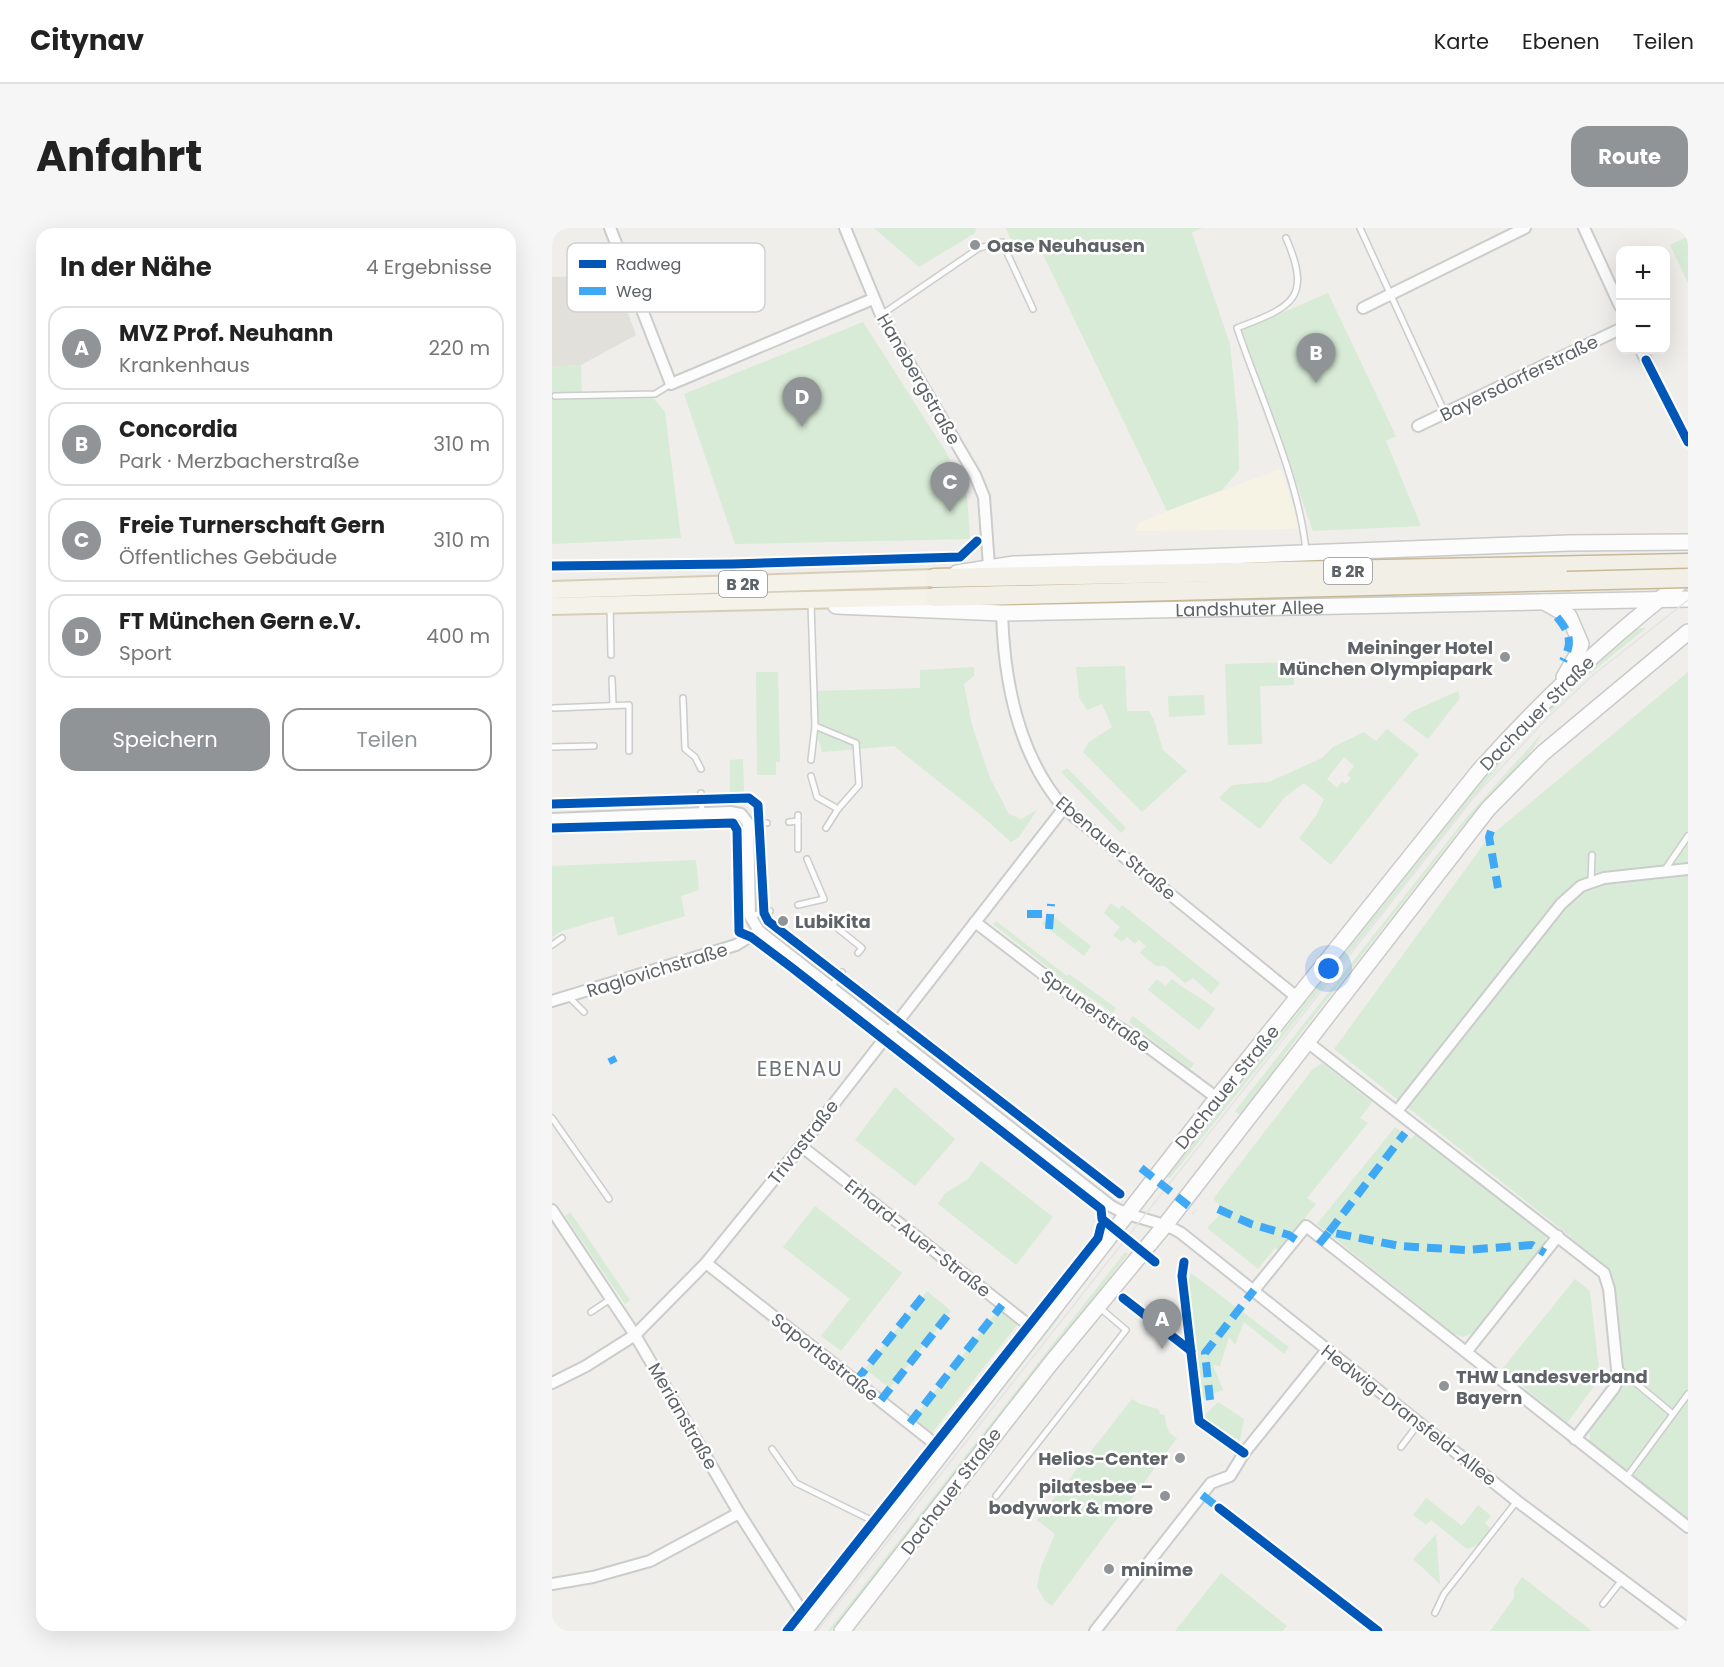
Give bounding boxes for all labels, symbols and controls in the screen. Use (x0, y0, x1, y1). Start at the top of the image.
text: Citynav (30, 21, 144, 60)
text: Karte (1434, 27, 1489, 56)
text: Ebenen (1522, 27, 1600, 56)
text: Teilen (1633, 27, 1694, 56)
button: Route (1571, 126, 1688, 187)
text: Anfahrt (36, 127, 202, 186)
place label: Oase Neuhausen (987, 233, 1145, 258)
marker: Oase Neuhausen (968, 238, 982, 252)
legend (567, 243, 765, 312)
map controls (1616, 246, 1670, 354)
button: + (1616, 246, 1670, 300)
text: In der Nähe (60, 249, 212, 285)
text: 4 Ergebnisse (366, 253, 492, 281)
text: Radweg (616, 253, 681, 276)
text: Weg (616, 280, 652, 303)
button: − (1616, 300, 1670, 354)
street label: Hanebergstraße (871, 309, 967, 449)
text: MVZ Prof. Neuhann (119, 318, 333, 349)
street label: Bayersdorferstraße (1436, 329, 1602, 427)
text: A (74, 334, 89, 362)
text: 220 m (429, 334, 490, 362)
pin: B (1296, 334, 1335, 383)
text: Krankenhaus (119, 351, 250, 379)
pin: D (782, 378, 822, 427)
text: Concordia (119, 414, 238, 445)
text: B (75, 430, 88, 458)
text: 310 m (433, 430, 490, 458)
text: Park · Merzbacherstraße (119, 447, 360, 475)
pin: C (930, 462, 970, 512)
text: Freie Turnerschaft Gern (119, 510, 385, 541)
text: C (74, 526, 89, 554)
text: 310 m (433, 526, 490, 554)
text: Öffentliches Gebäude (119, 543, 337, 571)
road number: B 2R (1324, 558, 1372, 584)
road number: B 2R (719, 571, 767, 597)
street label: Landshuter Allee (1175, 594, 1324, 622)
text: FT München Gern e.V. (119, 606, 361, 637)
text: D (74, 622, 89, 650)
text: 400 m (426, 622, 490, 650)
place label: Meininger Hotel München Olympiapark (1279, 635, 1494, 681)
text: Sport (119, 639, 172, 667)
street label: Dachauer Straße (1474, 650, 1600, 776)
marker: Meininger Hotel München Olympiapark (1498, 650, 1512, 664)
button: Speichern (60, 708, 270, 771)
button: Teilen (282, 708, 492, 771)
street label: Ebenauer Straße (1051, 790, 1181, 906)
place label: LubiKita (795, 909, 871, 934)
marker: LubiKita (776, 914, 790, 928)
street label: Raglovichstraße (583, 937, 731, 1003)
your location (1314, 954, 1343, 983)
street label: Sprunerstraße (1036, 964, 1156, 1058)
street label: Dachauer Straße (1169, 1020, 1285, 1154)
district label: EBENAU (757, 1054, 843, 1083)
street label: Trivastraße (762, 1094, 844, 1190)
street label: Erhard-Auer-Straße (840, 1173, 996, 1303)
pin: A (1142, 1300, 1182, 1349)
street label: Saportastraße (766, 1307, 884, 1407)
street label: Hedwig-Dransfeld-Allee (1316, 1339, 1502, 1491)
street label: Merianstraße (642, 1358, 724, 1474)
place label: THW Landesverband Bayern (1456, 1364, 1648, 1410)
marker: THW Landesverband Bayern (1437, 1379, 1451, 1393)
street label: Dachauer Straße (895, 1422, 1007, 1560)
place label: Helios-Center (1038, 1446, 1168, 1471)
marker: Helios-Center (1173, 1451, 1187, 1465)
place label: pilatesbee – bodywork & more (989, 1474, 1153, 1520)
marker: pilatesbee – bodywork & more (1158, 1489, 1172, 1503)
place label: minime (1121, 1557, 1193, 1582)
marker: minime (1102, 1562, 1116, 1576)

